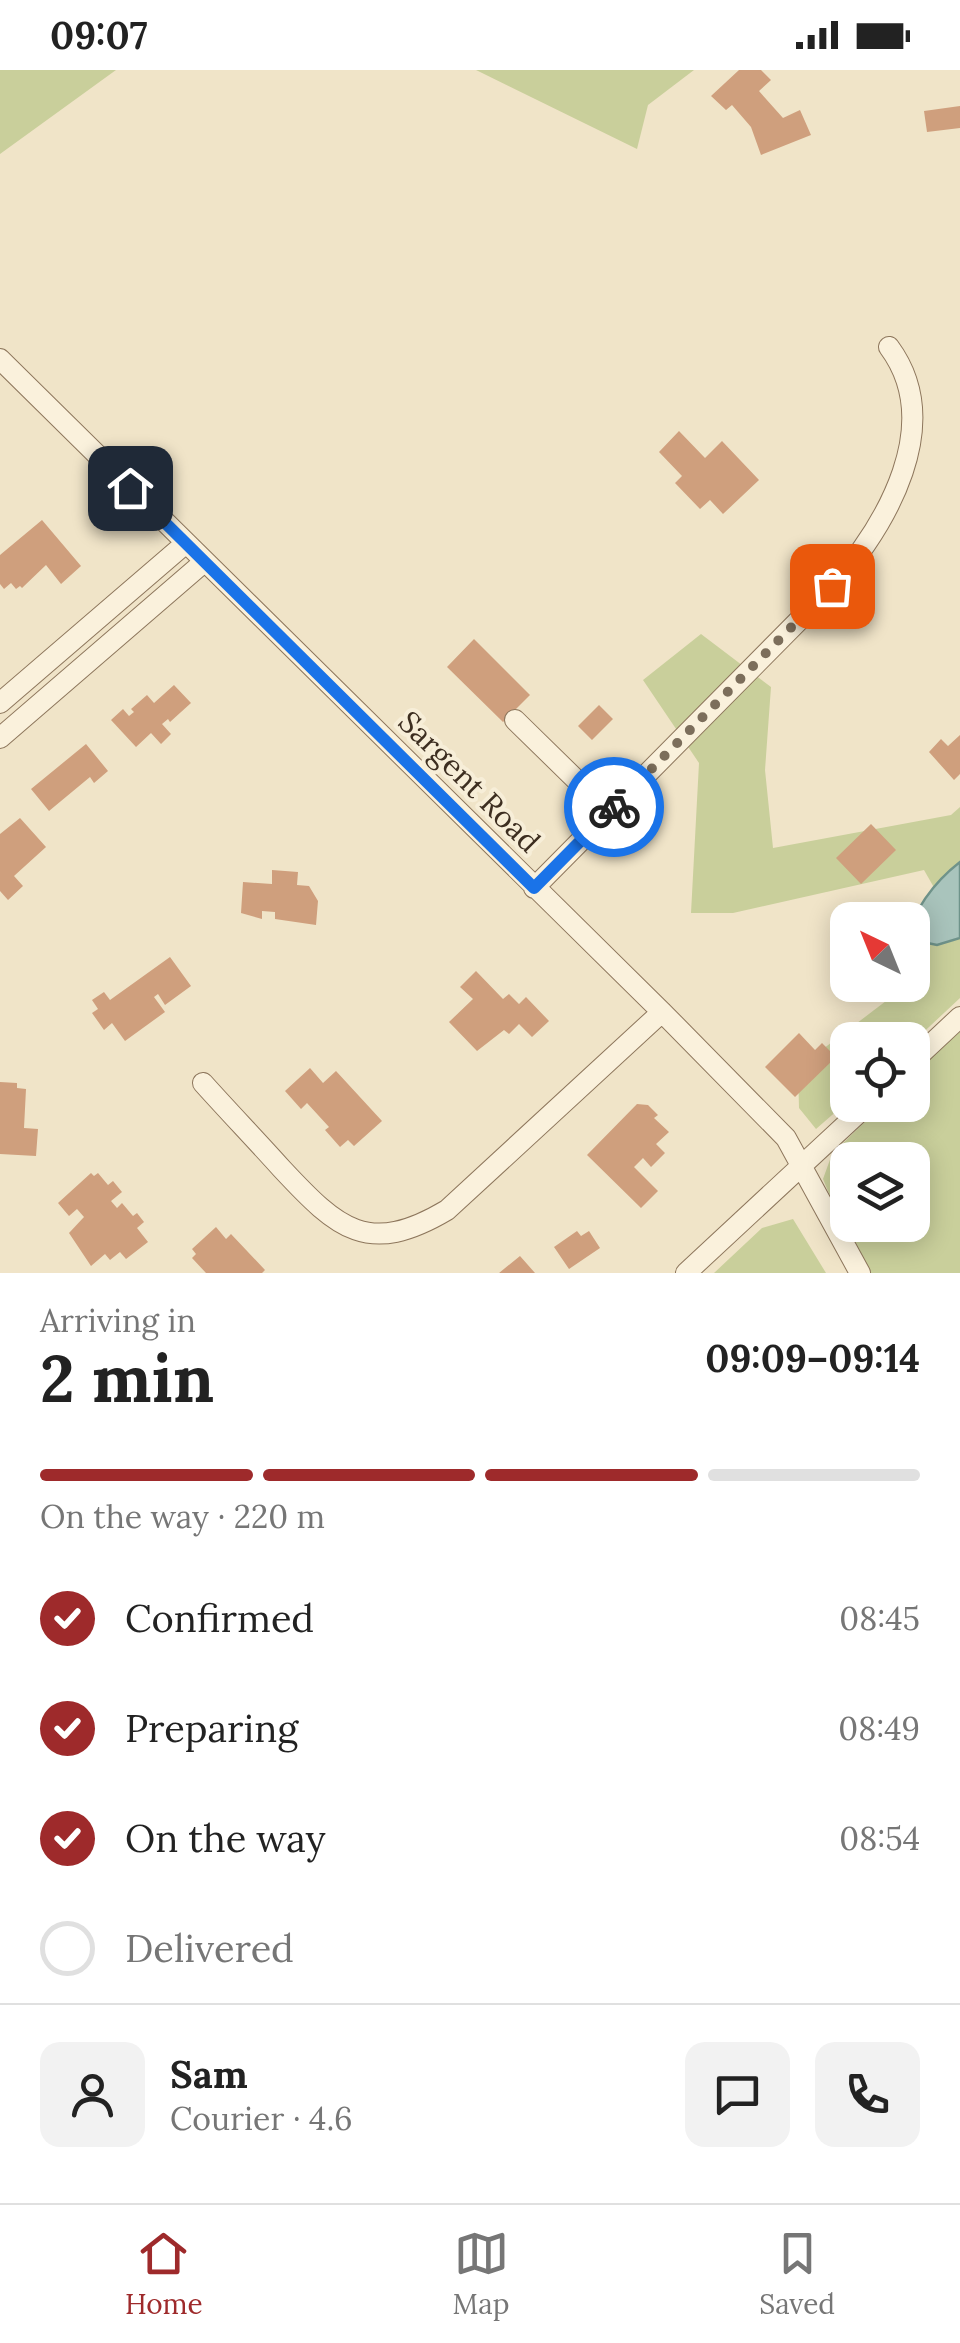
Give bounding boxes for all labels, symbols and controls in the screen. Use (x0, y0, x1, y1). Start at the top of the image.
text: 09:07 (50, 11, 148, 59)
pin (88, 446, 173, 531)
icon: home (103, 461, 158, 516)
pin (790, 544, 875, 629)
icon: bag (805, 559, 860, 614)
street label: Sargent Road (390, 702, 549, 861)
courier (564, 757, 664, 857)
icon: bike (587, 780, 642, 835)
north arrow (830, 902, 930, 1002)
map controls (830, 902, 930, 1242)
button: locate (830, 1022, 930, 1122)
button: layers (830, 1142, 930, 1242)
text: Arriving in (40, 1300, 196, 1341)
text: 09:09–09:14 (705, 1334, 920, 1382)
text: 2 min (40, 1337, 214, 1420)
text: On the way · 220 m (40, 1496, 325, 1537)
icon: check (40, 1591, 95, 1646)
text: Confirmed (125, 1594, 314, 1642)
text: 08:45 (839, 1598, 920, 1639)
icon: check (40, 1701, 95, 1756)
text: Preparing (125, 1704, 298, 1752)
text: 08:49 (838, 1708, 920, 1749)
icon: check (40, 1811, 95, 1866)
text: On the way (125, 1814, 326, 1862)
text: 08:54 (839, 1818, 920, 1859)
text: Delivered (125, 1924, 294, 1972)
button: person (40, 2042, 145, 2147)
button: chat (685, 2042, 790, 2147)
button: phone (815, 2042, 920, 2147)
text: Sam (170, 2050, 248, 2098)
text: Courier · 4.6 (170, 2098, 352, 2139)
tab: Home (125, 2226, 203, 2322)
tab: Map (453, 2226, 509, 2322)
tab: Saved (759, 2226, 835, 2322)

